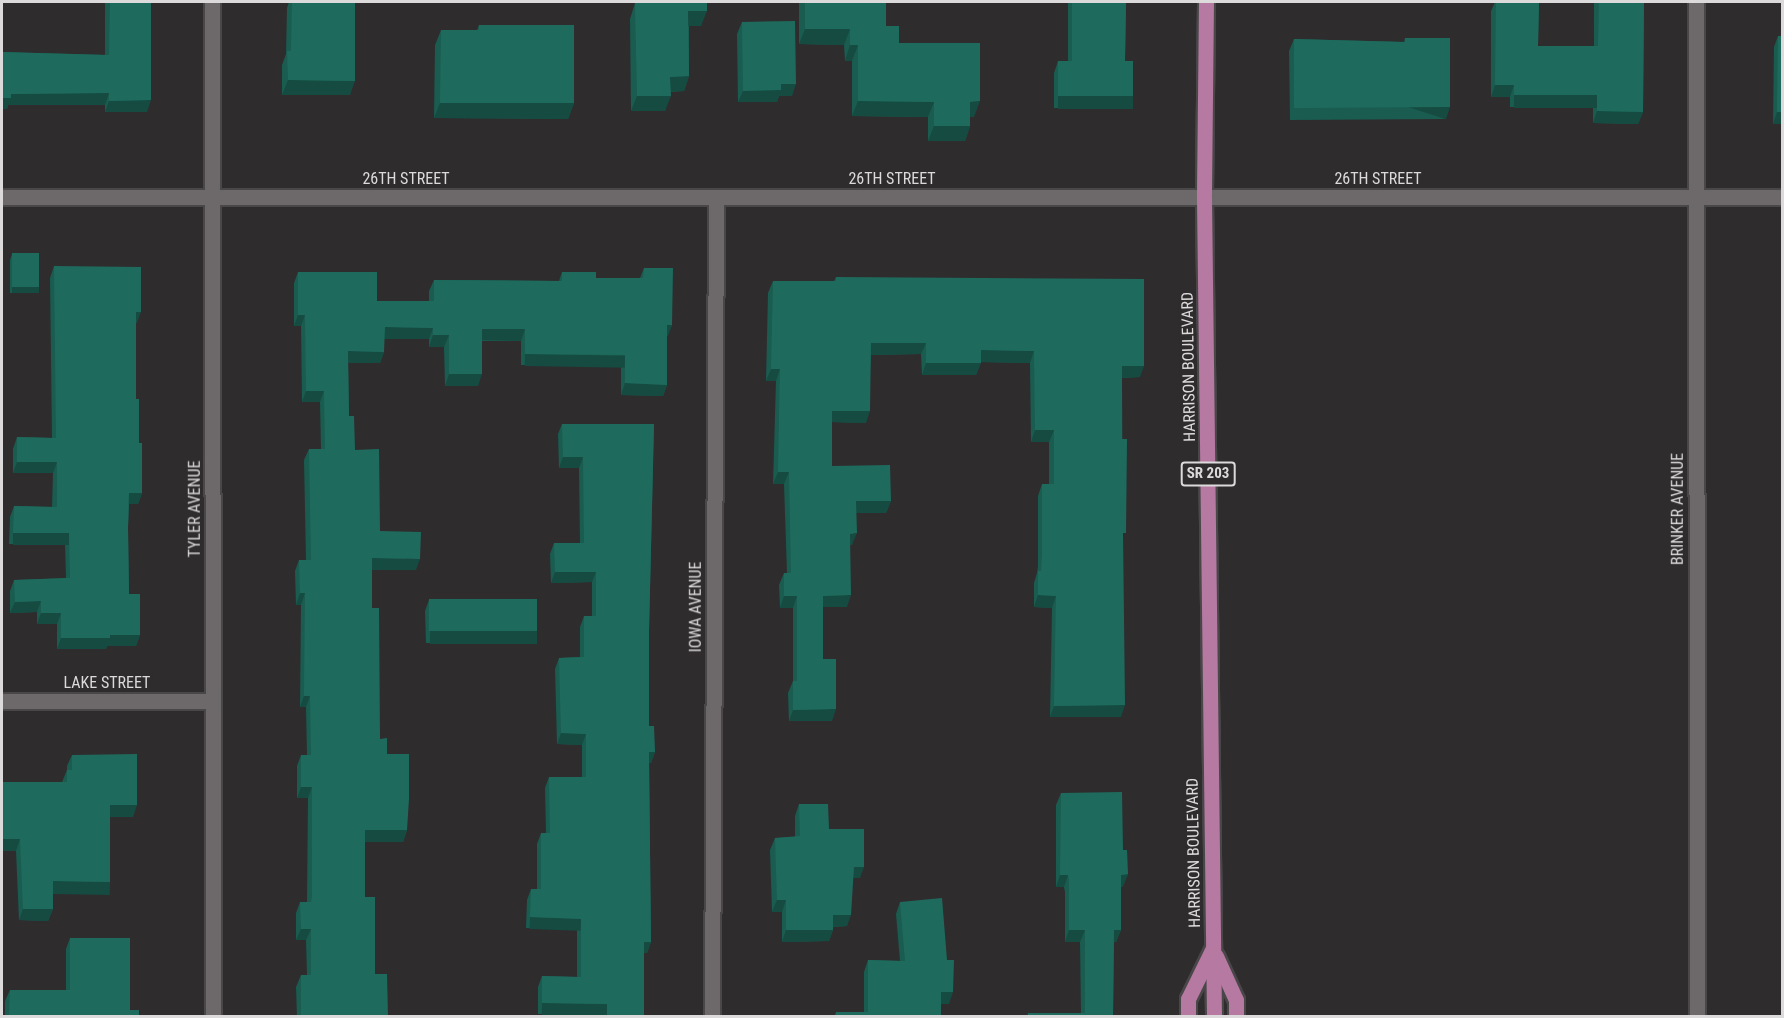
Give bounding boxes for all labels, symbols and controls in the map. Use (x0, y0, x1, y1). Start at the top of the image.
street label: 26TH STREET (362, 169, 450, 189)
street label: 26TH STREET (848, 169, 936, 189)
street label: 26TH STREET (1334, 169, 1422, 189)
street label: HARRISON BOULEVARD (1178, 292, 1200, 442)
street label: BRINKER AVENUE (1668, 453, 1688, 565)
street label: TYLER AVENUE (185, 461, 205, 557)
road number: SR 203 (1180, 462, 1236, 486)
street label: IOWA AVENUE (686, 562, 706, 652)
street label: LAKE STREET (64, 673, 150, 693)
street label: HARRISON BOULEVARD (1183, 778, 1205, 928)

